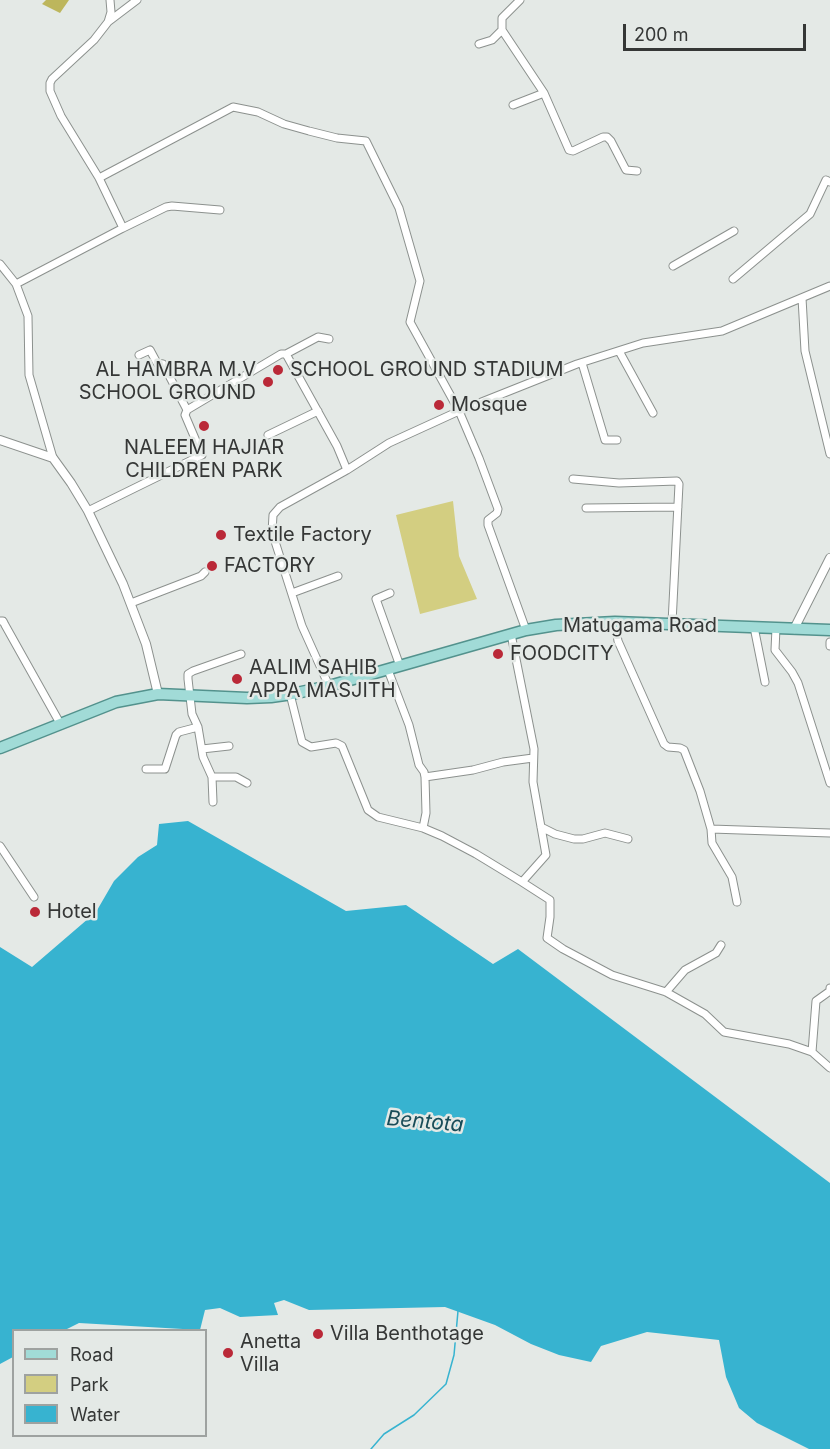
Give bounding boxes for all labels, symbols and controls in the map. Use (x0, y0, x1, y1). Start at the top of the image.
scale bar (626, 12, 809, 50)
text: 200 m (634, 24, 689, 45)
place label: AL HAMBRA M.V SCHOOL GROUND (79, 358, 256, 405)
place label: SCHOOL GROUND STADIUM (290, 358, 564, 382)
marker: SCHOOL GROUND STADIUM (271, 363, 285, 377)
marker: AL HAMBRA M.V SCHOOL GROUND (261, 375, 275, 389)
place label: Mosque (451, 393, 527, 417)
marker: Mosque (432, 398, 446, 412)
marker: NALEEM HAJIAR CHILDREN PARK (197, 419, 211, 433)
place label: NALEEM HAJIAR CHILDREN PARK (124, 436, 284, 483)
place label: Textile Factory (233, 523, 372, 547)
marker: Textile Factory (214, 528, 228, 542)
place label: FACTORY (224, 554, 315, 578)
marker: FACTORY (205, 559, 219, 573)
street label: Matugama Road (563, 614, 717, 638)
place label: FOODCITY (510, 642, 614, 666)
marker: FOODCITY (491, 647, 505, 661)
place label: AALIM SAHIB APPA MASJITH (249, 656, 396, 703)
marker: AALIM SAHIB APPA MASJITH (230, 672, 244, 686)
place label: Hotel (47, 900, 97, 924)
marker: Hotel (28, 905, 42, 919)
water label: Bentota (385, 1106, 465, 1138)
place label: Villa Benthotage (330, 1322, 484, 1346)
marker: Villa Benthotage (311, 1327, 325, 1341)
legend (12, 1329, 207, 1437)
place label: Anetta Villa (240, 1330, 301, 1377)
text: Road (70, 1344, 113, 1365)
marker: Anetta Villa (221, 1346, 235, 1360)
text: Park (70, 1374, 109, 1395)
text: Water (70, 1404, 120, 1425)

